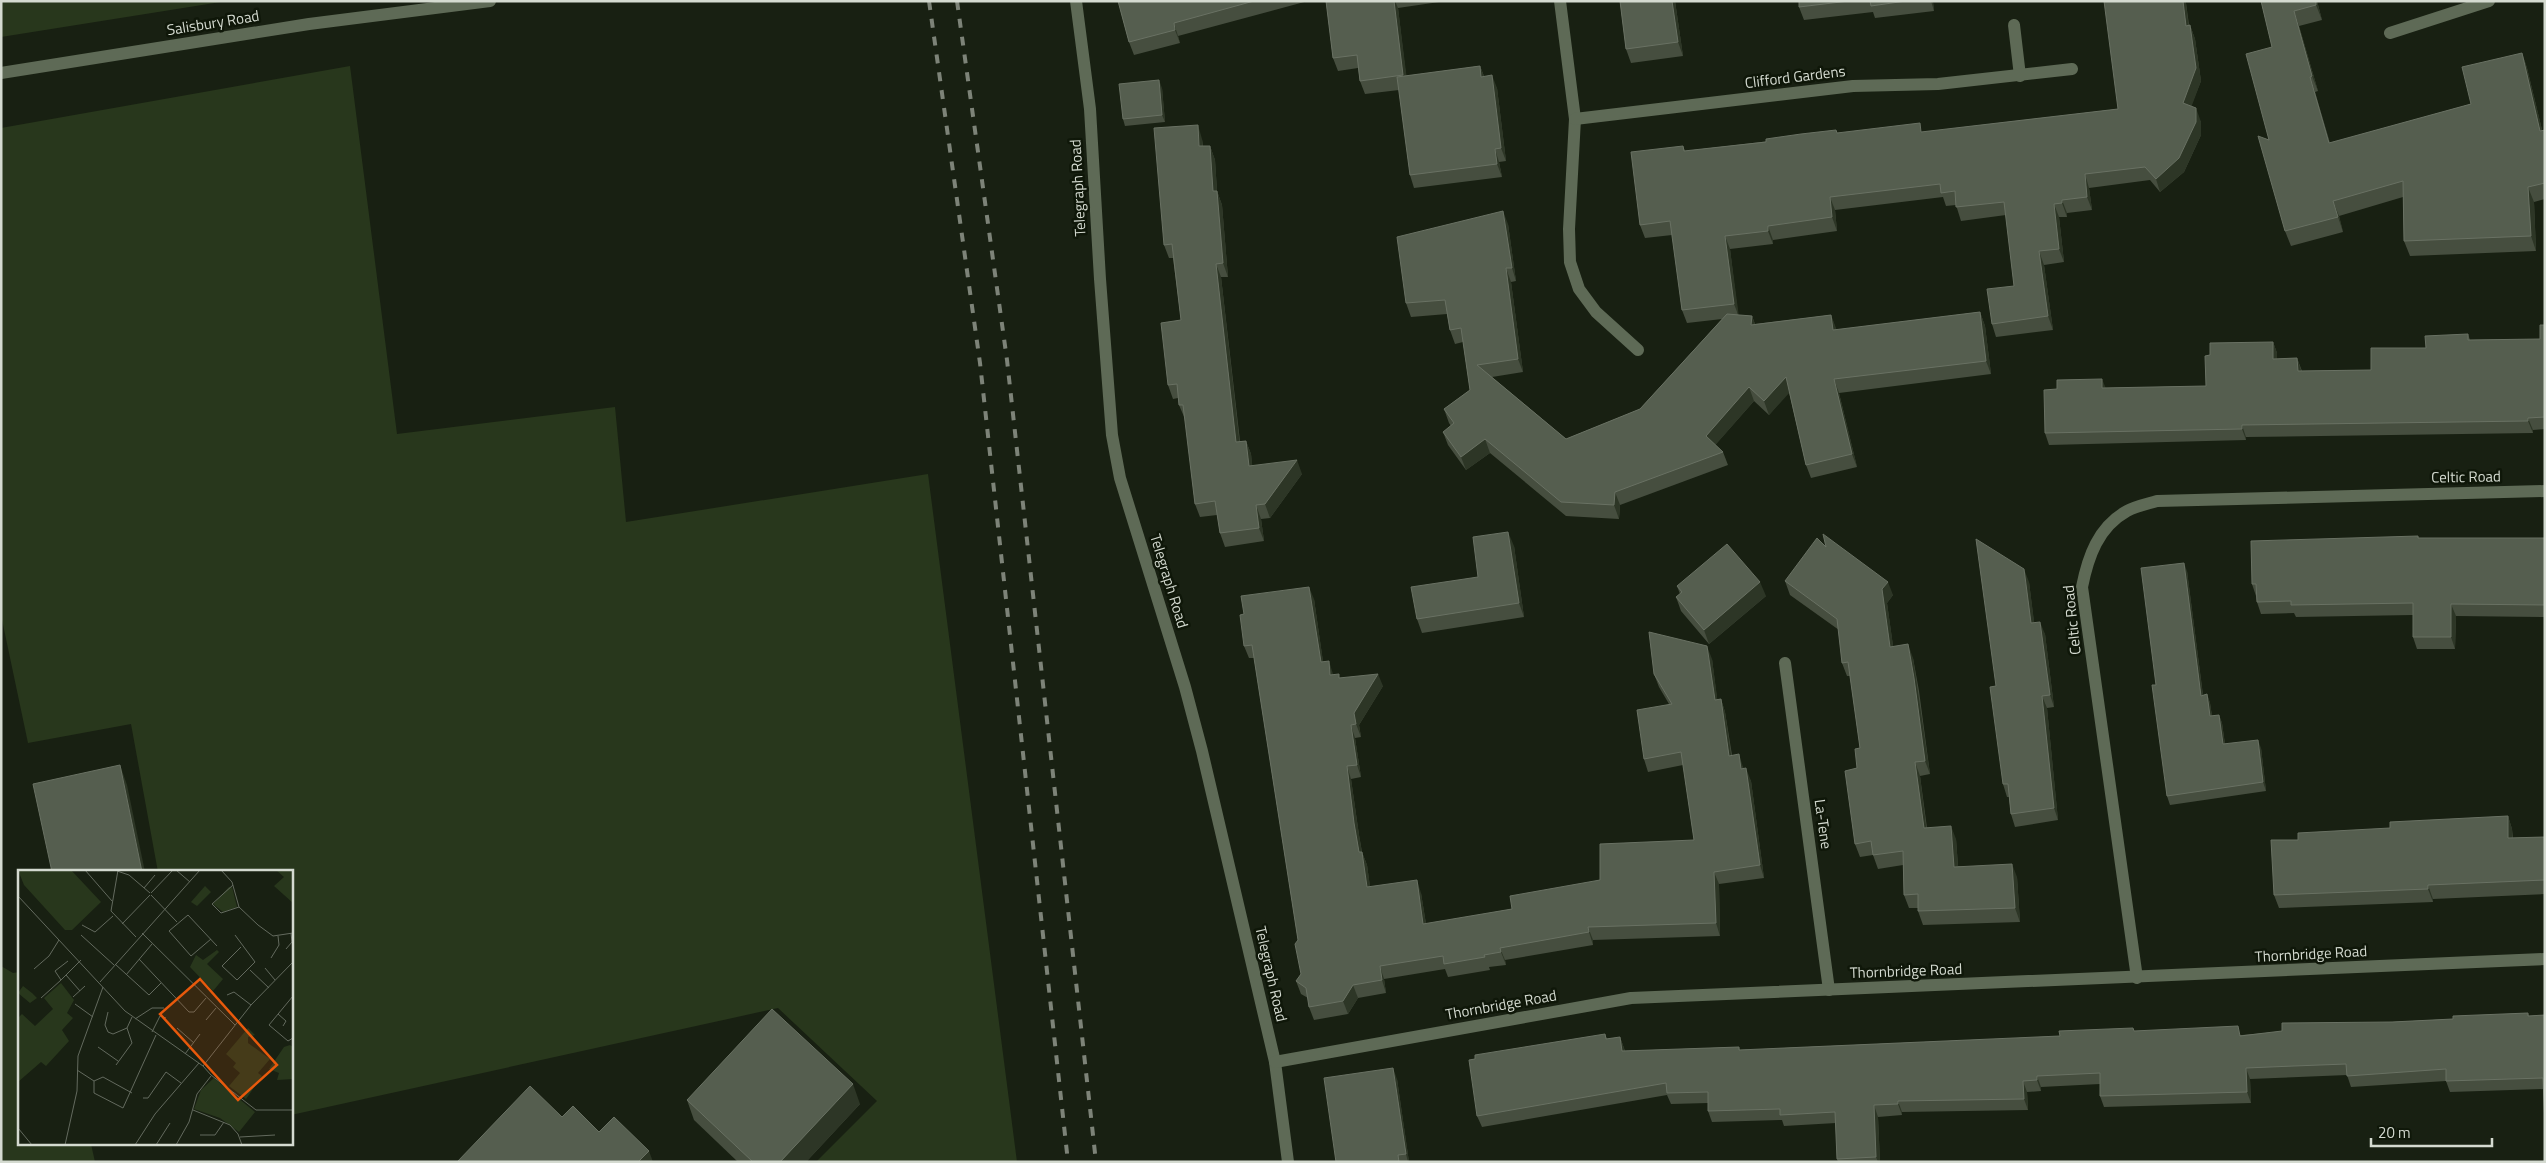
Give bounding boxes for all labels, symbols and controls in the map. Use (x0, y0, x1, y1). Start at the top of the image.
street label: Salisbury Road (165, 4, 261, 41)
street label: Clifford Gardens (1743, 59, 1847, 94)
street label: Telegraph Road (1063, 139, 1092, 237)
street label: Celtic Road (2431, 464, 2501, 489)
street label: Telegraph Road (1144, 531, 1195, 631)
street label: Celtic Road (2056, 584, 2087, 656)
street label: La-Tene (1809, 798, 1838, 850)
inset map (18, 870, 292, 1146)
street label: Telegraph Road (1249, 924, 1294, 1024)
street label: Thornbridge Road (2254, 939, 2368, 968)
street label: Thornbridge Road (1849, 957, 1963, 984)
street label: Thornbridge Road (1444, 983, 1558, 1026)
scale bar (2371, 1116, 2492, 1148)
text: 20 m (2378, 1121, 2411, 1144)

